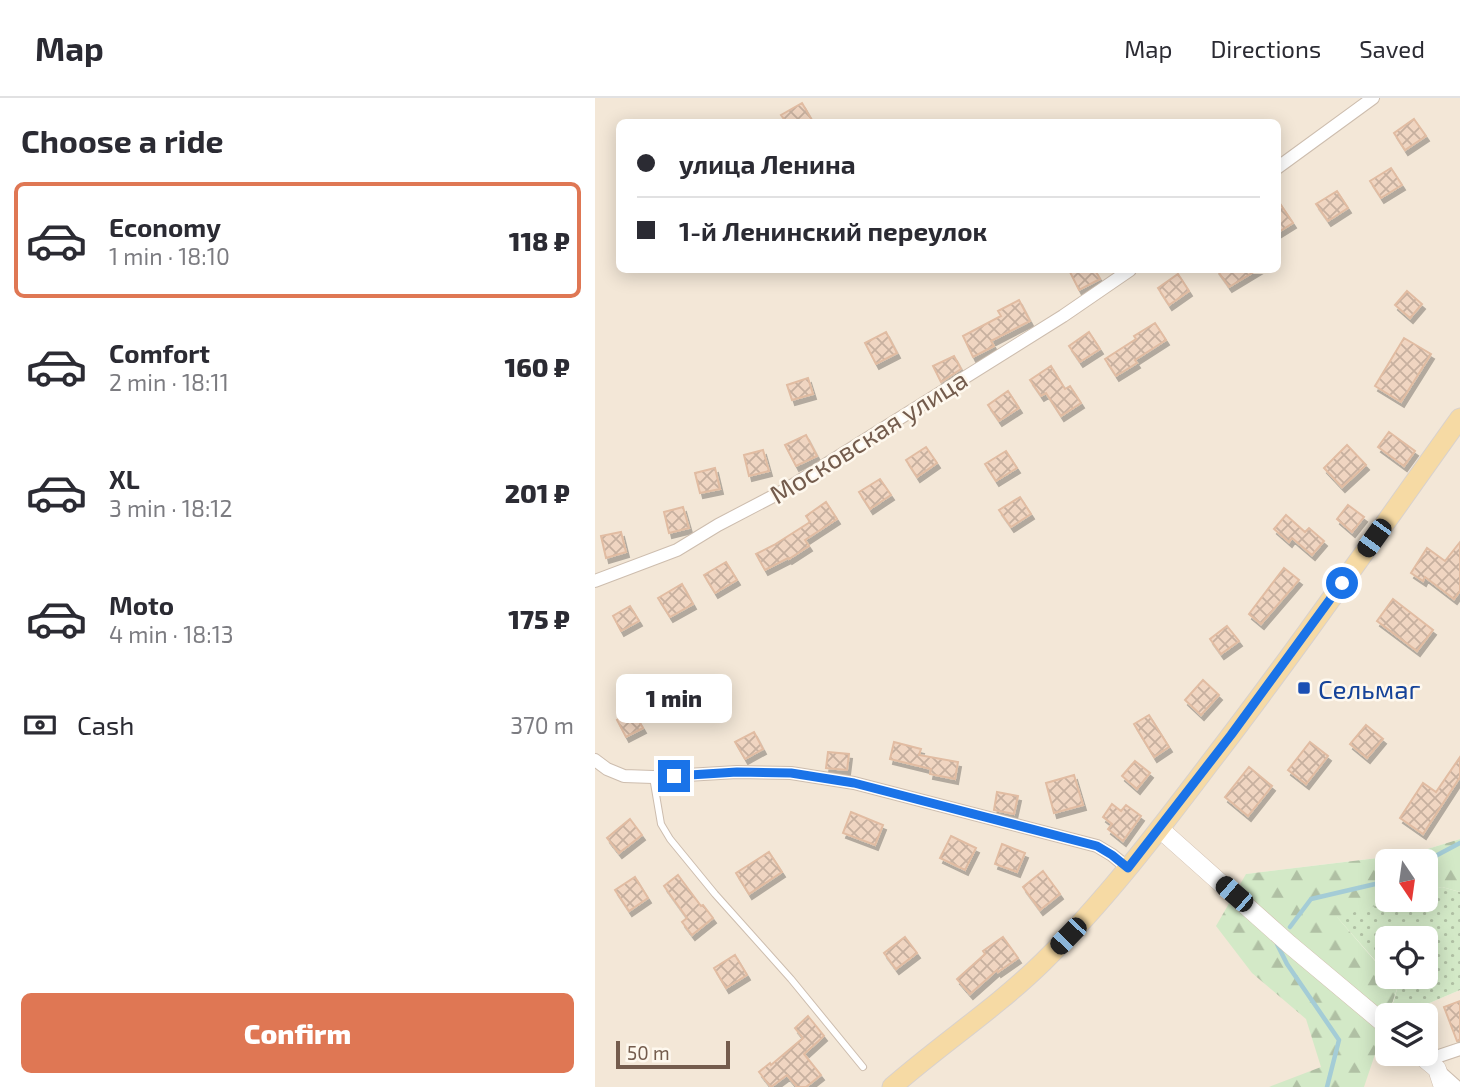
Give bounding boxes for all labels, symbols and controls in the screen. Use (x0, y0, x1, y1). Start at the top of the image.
text: Map (35, 28, 104, 68)
text: Map (1124, 34, 1172, 63)
text: Directions (1210, 34, 1321, 63)
text: Saved (1359, 34, 1425, 63)
text: Choose a ride (21, 121, 224, 159)
text: улица Ленина (679, 148, 856, 179)
icon: car (25, 209, 88, 272)
text: Economy (109, 211, 221, 242)
text: 1-й Ленинский переулок (679, 215, 987, 246)
text: 118 ₽ (509, 225, 570, 256)
text: 1 min · 18:10 (109, 242, 230, 270)
icon: car (25, 335, 88, 398)
text: Comfort (109, 337, 210, 368)
text: 160 ₽ (504, 351, 570, 382)
street label: Московская улица (763, 363, 973, 510)
text: 2 min · 18:11 (109, 368, 229, 396)
icon: car (25, 461, 88, 524)
text: XL (109, 463, 140, 494)
text: 201 ₽ (505, 477, 570, 508)
text: 3 min · 18:12 (109, 494, 232, 522)
car (1354, 515, 1395, 561)
route start (1326, 567, 1358, 599)
icon: car (25, 587, 88, 650)
text: Moto (109, 589, 174, 620)
text: 175 ₽ (508, 603, 570, 634)
text: 4 min · 18:13 (109, 620, 234, 648)
place label: Сельмаг (1318, 673, 1421, 704)
callout: 1 min (616, 674, 732, 724)
marker: Сельмаг (1296, 680, 1312, 696)
text: 1 min (646, 684, 702, 712)
icon: cash (21, 706, 59, 744)
text: Cash (77, 709, 134, 740)
text: 370 m (510, 711, 574, 739)
route end (658, 760, 690, 792)
north arrow (1375, 849, 1439, 912)
map controls (1375, 849, 1438, 1066)
car (1212, 872, 1257, 916)
car (1046, 914, 1091, 958)
button: locate (1375, 926, 1438, 989)
button: Confirm (21, 993, 574, 1073)
button: layers (1375, 1003, 1438, 1066)
scale bar (616, 1038, 730, 1070)
text: 50 m (627, 1041, 670, 1064)

